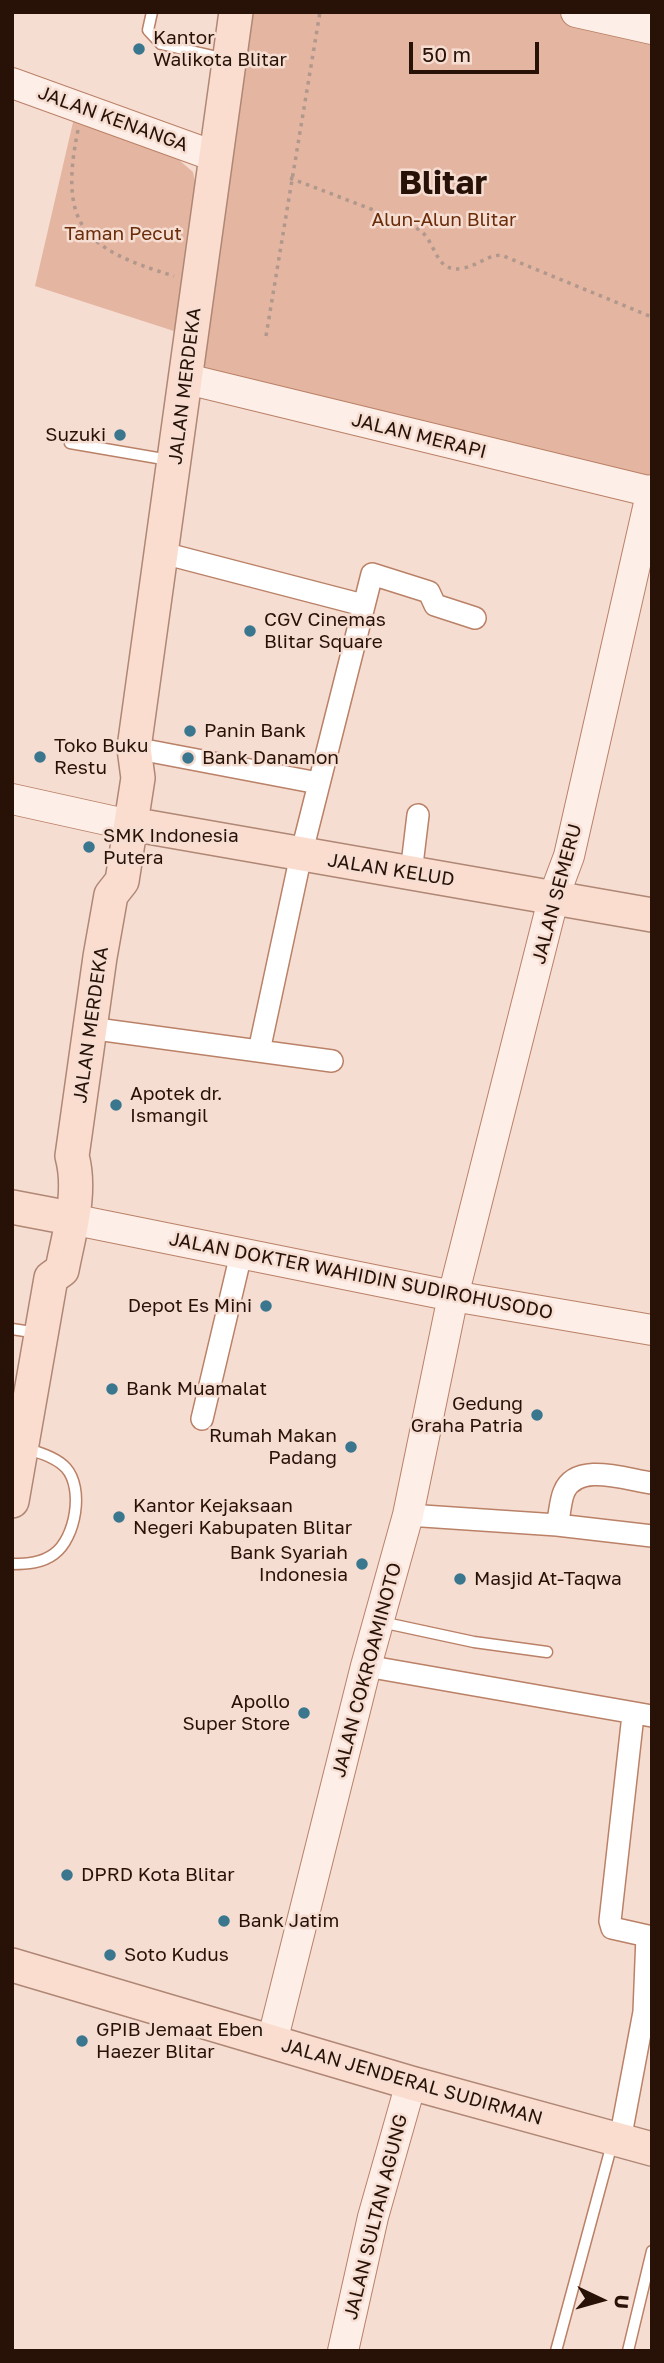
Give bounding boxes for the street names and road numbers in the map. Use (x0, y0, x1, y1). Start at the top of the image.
street label: JALAN KENANGA (35, 81, 191, 157)
street label: JALAN MERDEKA (164, 306, 206, 466)
street label: JALAN MERAPI (349, 408, 489, 464)
street label: JALAN SEMERU (527, 821, 587, 967)
street label: JALAN KELUD (326, 849, 456, 891)
street label: JALAN MERDEKA (69, 945, 113, 1105)
street label: JALAN DOKTER WAHIDIN SUDIROHUSODO (167, 1228, 555, 1324)
street label: JALAN COKROAMINOTO (327, 1560, 407, 1780)
street label: JALAN JENDERAL SUDIRMAN (279, 2034, 545, 2130)
street label: JALAN SULTAN AGUNG (339, 2112, 413, 2322)

